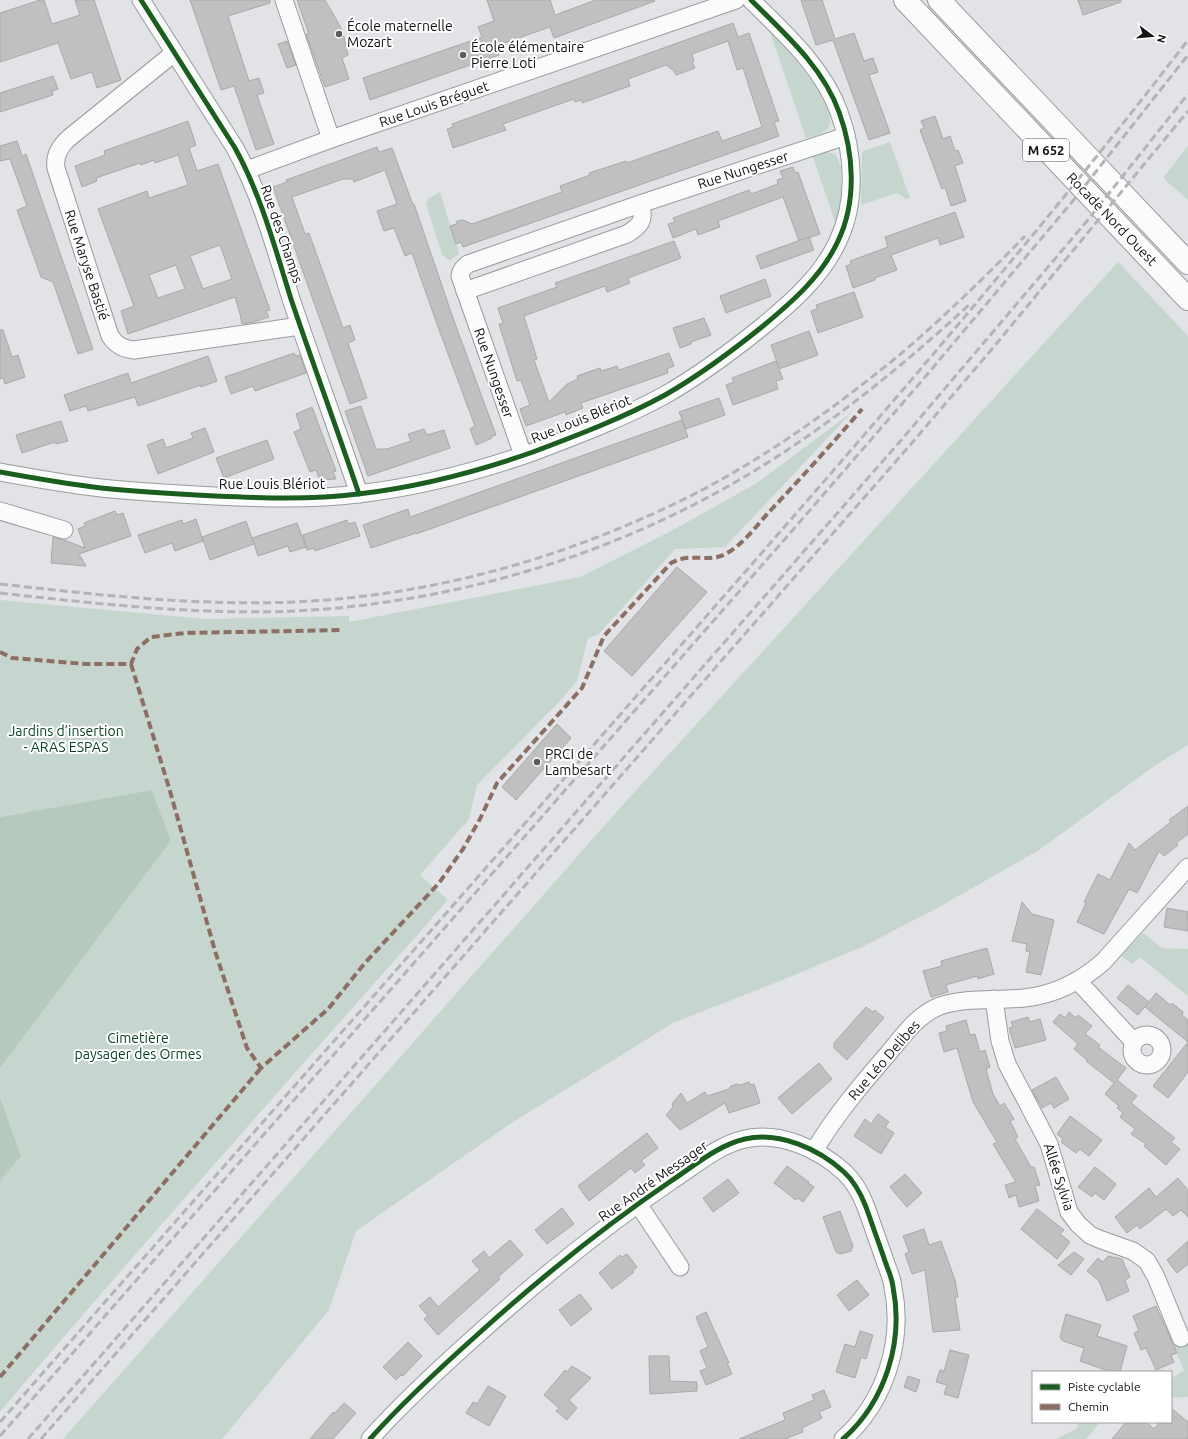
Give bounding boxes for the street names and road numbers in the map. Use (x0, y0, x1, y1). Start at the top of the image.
street label: Rue Louis Bréguet (377, 78, 491, 130)
road number: M 652 (1023, 139, 1069, 161)
street label: Rue Nungesser (696, 148, 791, 192)
street label: Rocade Nord Ouest (1064, 169, 1161, 269)
street label: Rue des Champs (258, 183, 306, 285)
street label: Rue Maryse Bastié (62, 208, 112, 322)
street label: Rue Nungesser (471, 326, 517, 421)
street label: Rue Louis Blériot (529, 391, 634, 446)
street label: Rue Louis Blériot (219, 476, 326, 492)
street label: Rue Léo Delibes (845, 1017, 923, 1103)
street label: Rue André Messager (595, 1137, 711, 1225)
street label: Allée Sylvia (1041, 1141, 1077, 1213)

